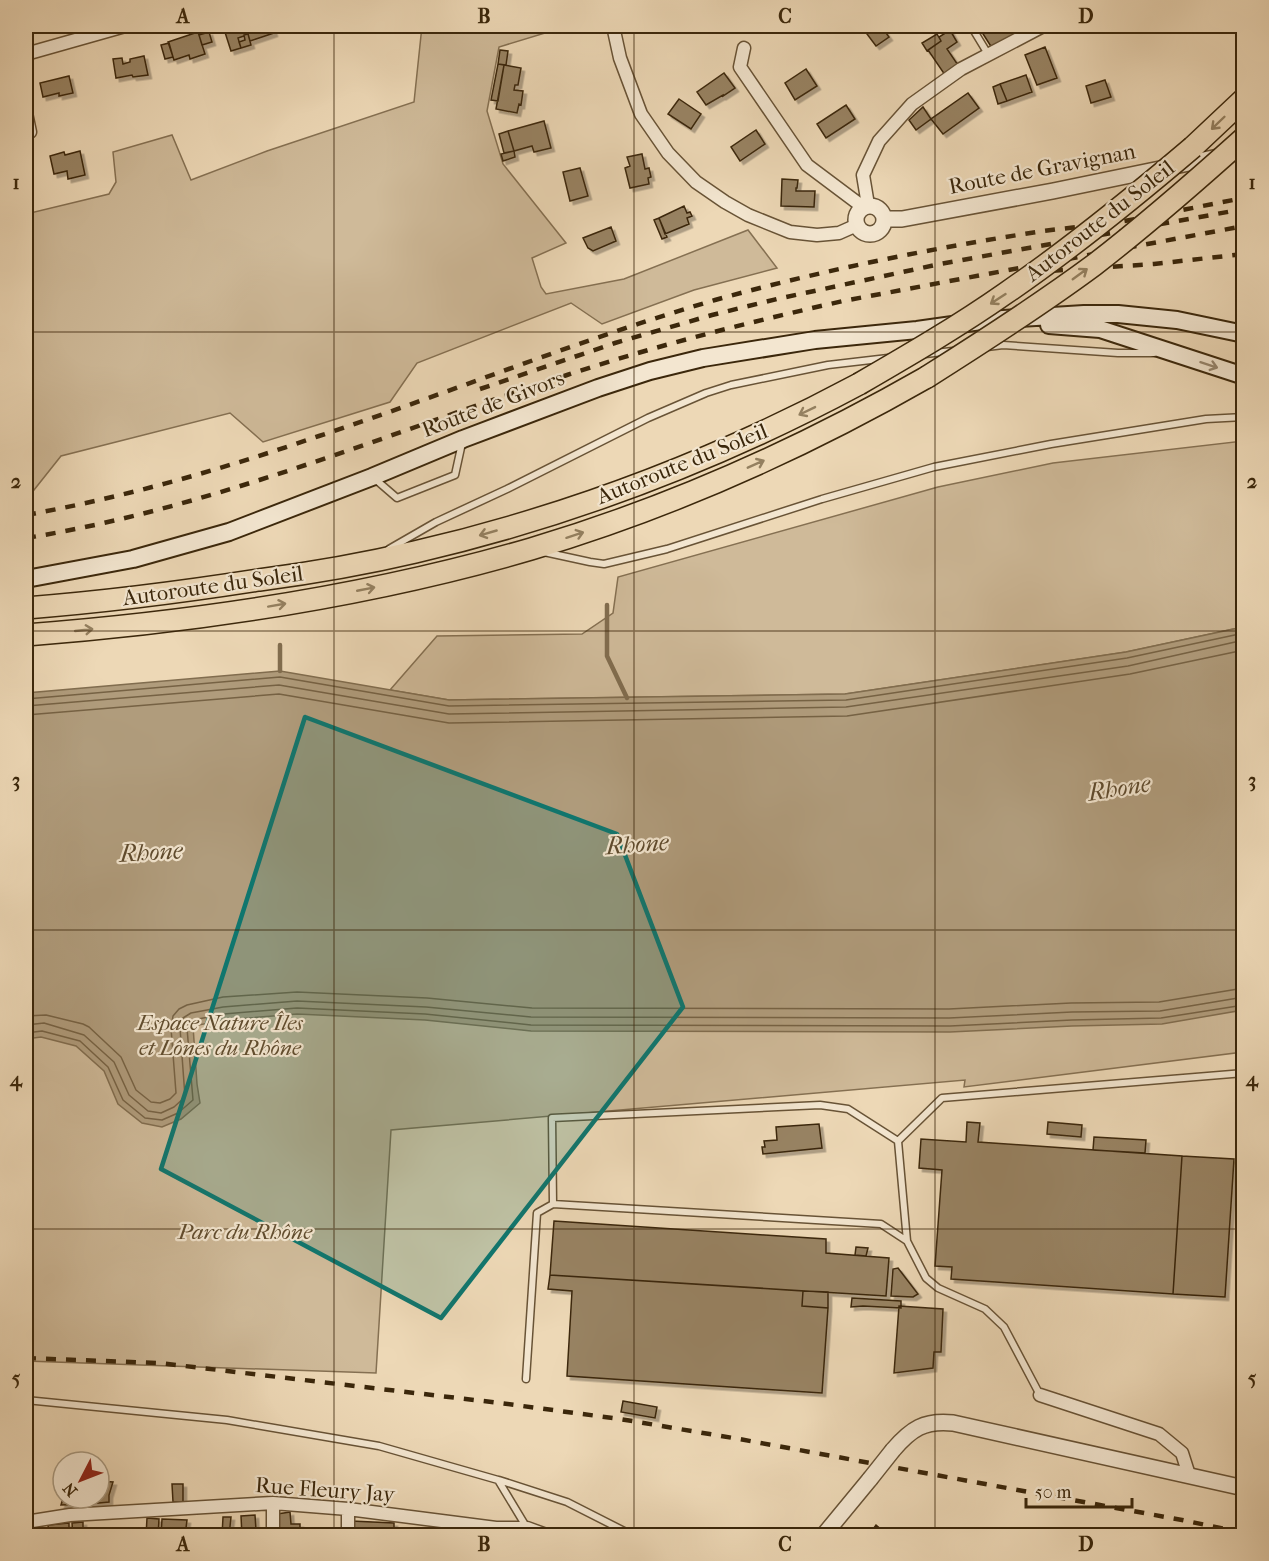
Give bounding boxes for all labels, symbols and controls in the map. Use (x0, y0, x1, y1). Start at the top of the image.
text: A (175, 5, 191, 28)
text: B (477, 5, 491, 28)
text: C (778, 5, 792, 28)
text: D (1078, 5, 1094, 28)
one-way arrow (1211, 116, 1226, 130)
street label: Route de Gravignan (946, 138, 1138, 200)
street label: Autoroute du Soleil (1019, 155, 1180, 288)
text: 1 (12, 171, 20, 194)
text: 1 (1248, 171, 1256, 194)
one-way arrow (1072, 268, 1088, 280)
one-way arrow (990, 293, 1007, 305)
one-way arrow (1199, 361, 1218, 372)
street label: Route de Givors (418, 365, 568, 443)
one-way arrow (798, 405, 816, 417)
street label: Autoroute du Soleil (592, 418, 771, 511)
one-way arrow (747, 457, 765, 469)
text: 2 (11, 470, 21, 493)
text: 2 (1247, 470, 1257, 493)
one-way arrow (479, 528, 498, 539)
one-way arrow (565, 529, 584, 540)
street label: Autoroute du Soleil (120, 560, 305, 612)
one-way arrow (356, 583, 375, 594)
one-way arrow (267, 599, 286, 610)
one-way arrow (73, 624, 93, 635)
text: 3 (12, 769, 20, 792)
water label: Rhone (1084, 769, 1154, 807)
text: 3 (1248, 769, 1256, 792)
water label: Rhone (603, 828, 671, 860)
water label: Rhone (117, 836, 185, 868)
park label: Espace Nature Îles et Lônes du Rhône (135, 1010, 304, 1061)
text: 4 (9, 1068, 23, 1092)
text: 4 (1245, 1068, 1259, 1092)
park label: Parc du Rhône (177, 1219, 313, 1245)
text: 5 (12, 1367, 21, 1390)
text: 5 (1248, 1367, 1257, 1390)
north arrow (51, 1450, 111, 1510)
scale bar (1026, 1471, 1132, 1509)
street label: Rue Fleury Jay (254, 1472, 397, 1508)
text: N (59, 1478, 81, 1501)
text: 50 m (1035, 1482, 1072, 1503)
text: A (175, 1533, 191, 1556)
text: B (477, 1533, 491, 1556)
text: C (778, 1533, 792, 1556)
text: D (1078, 1533, 1094, 1556)

